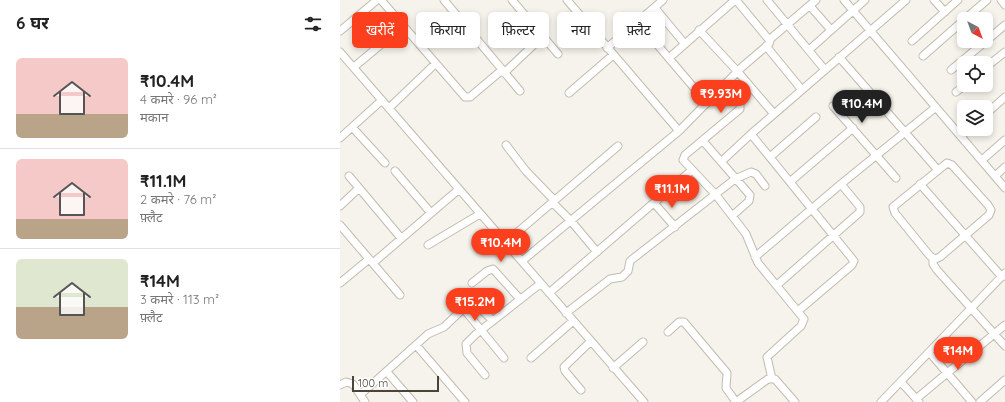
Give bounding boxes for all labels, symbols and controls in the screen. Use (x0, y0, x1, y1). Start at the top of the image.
text: 6 घर (16, 12, 49, 33)
chip: खरीदें (352, 12, 408, 48)
chip: किराया (416, 12, 480, 48)
chip: फ़िल्टर (488, 12, 549, 48)
chip: नया (557, 12, 605, 48)
chip: फ़्लैट (613, 12, 665, 48)
north arrow (957, 12, 993, 48)
map controls (957, 12, 993, 136)
icon: filters (302, 13, 324, 35)
button: locate (957, 56, 993, 92)
text: ₹10.4M (140, 70, 194, 91)
icon: home (48, 74, 96, 122)
pin: ₹9.93M (688, 80, 754, 114)
text: ₹9.93M (700, 85, 742, 101)
pin: ₹10.4M (829, 90, 895, 124)
text: 4 कमरे · 96 m² (140, 91, 217, 107)
text: ₹10.4M (841, 95, 883, 111)
button: layers (957, 100, 993, 136)
text: मकान (140, 109, 168, 125)
text: ₹11.1M (140, 170, 187, 191)
icon: home (48, 175, 96, 223)
pin: ₹11.1M (639, 175, 705, 209)
text: ₹11.1M (654, 180, 690, 196)
text: 2 कमरे · 76 m² (140, 191, 216, 207)
text: फ़्लैट (140, 209, 163, 225)
pin: ₹10.4M (468, 229, 534, 263)
text: ₹10.4M (480, 234, 522, 250)
text: ₹14M (140, 270, 180, 291)
icon: home (48, 275, 96, 323)
pin: ₹15.2M (442, 288, 508, 322)
text: 3 कमरे · 113 m² (140, 291, 219, 307)
text: ₹15.2M (455, 293, 495, 309)
text: फ़्लैट (140, 309, 163, 325)
pin: ₹14M (934, 337, 982, 371)
text: ₹14M (943, 342, 973, 358)
scale bar (352, 374, 439, 393)
text: 100 m (358, 376, 388, 390)

